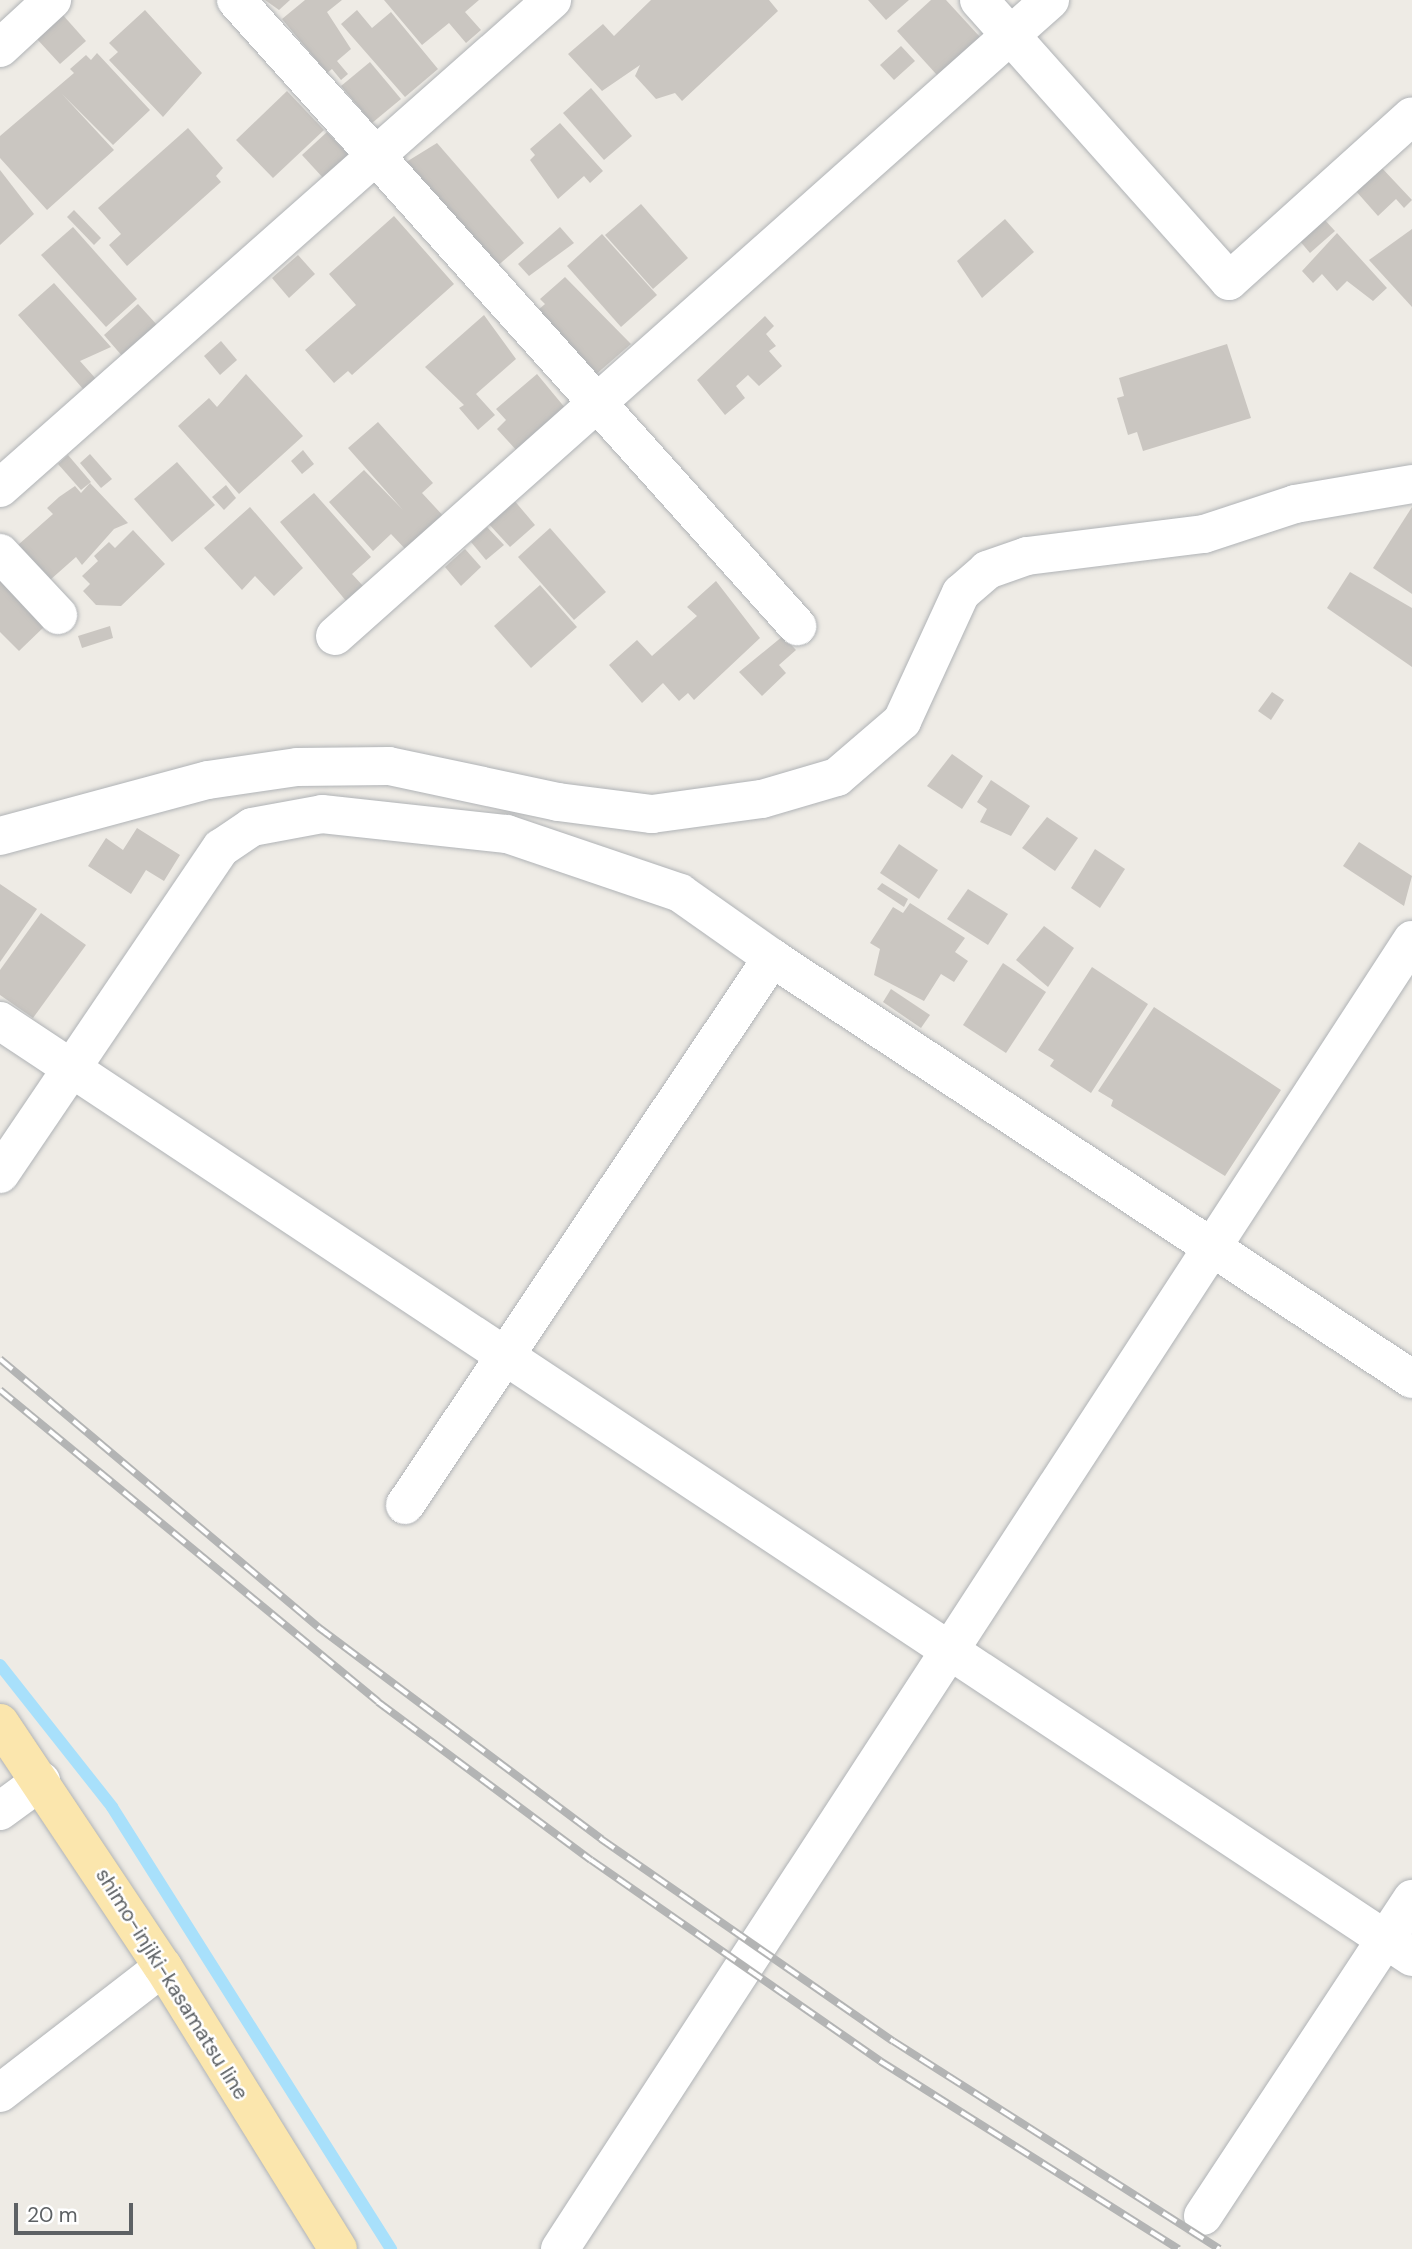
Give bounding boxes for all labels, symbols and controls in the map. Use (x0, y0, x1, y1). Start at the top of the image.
street label: shimo-injiki-kasamatsu line (90, 1864, 254, 2104)
scale bar (18, 2190, 136, 2234)
text: 20 m (27, 2201, 78, 2229)

